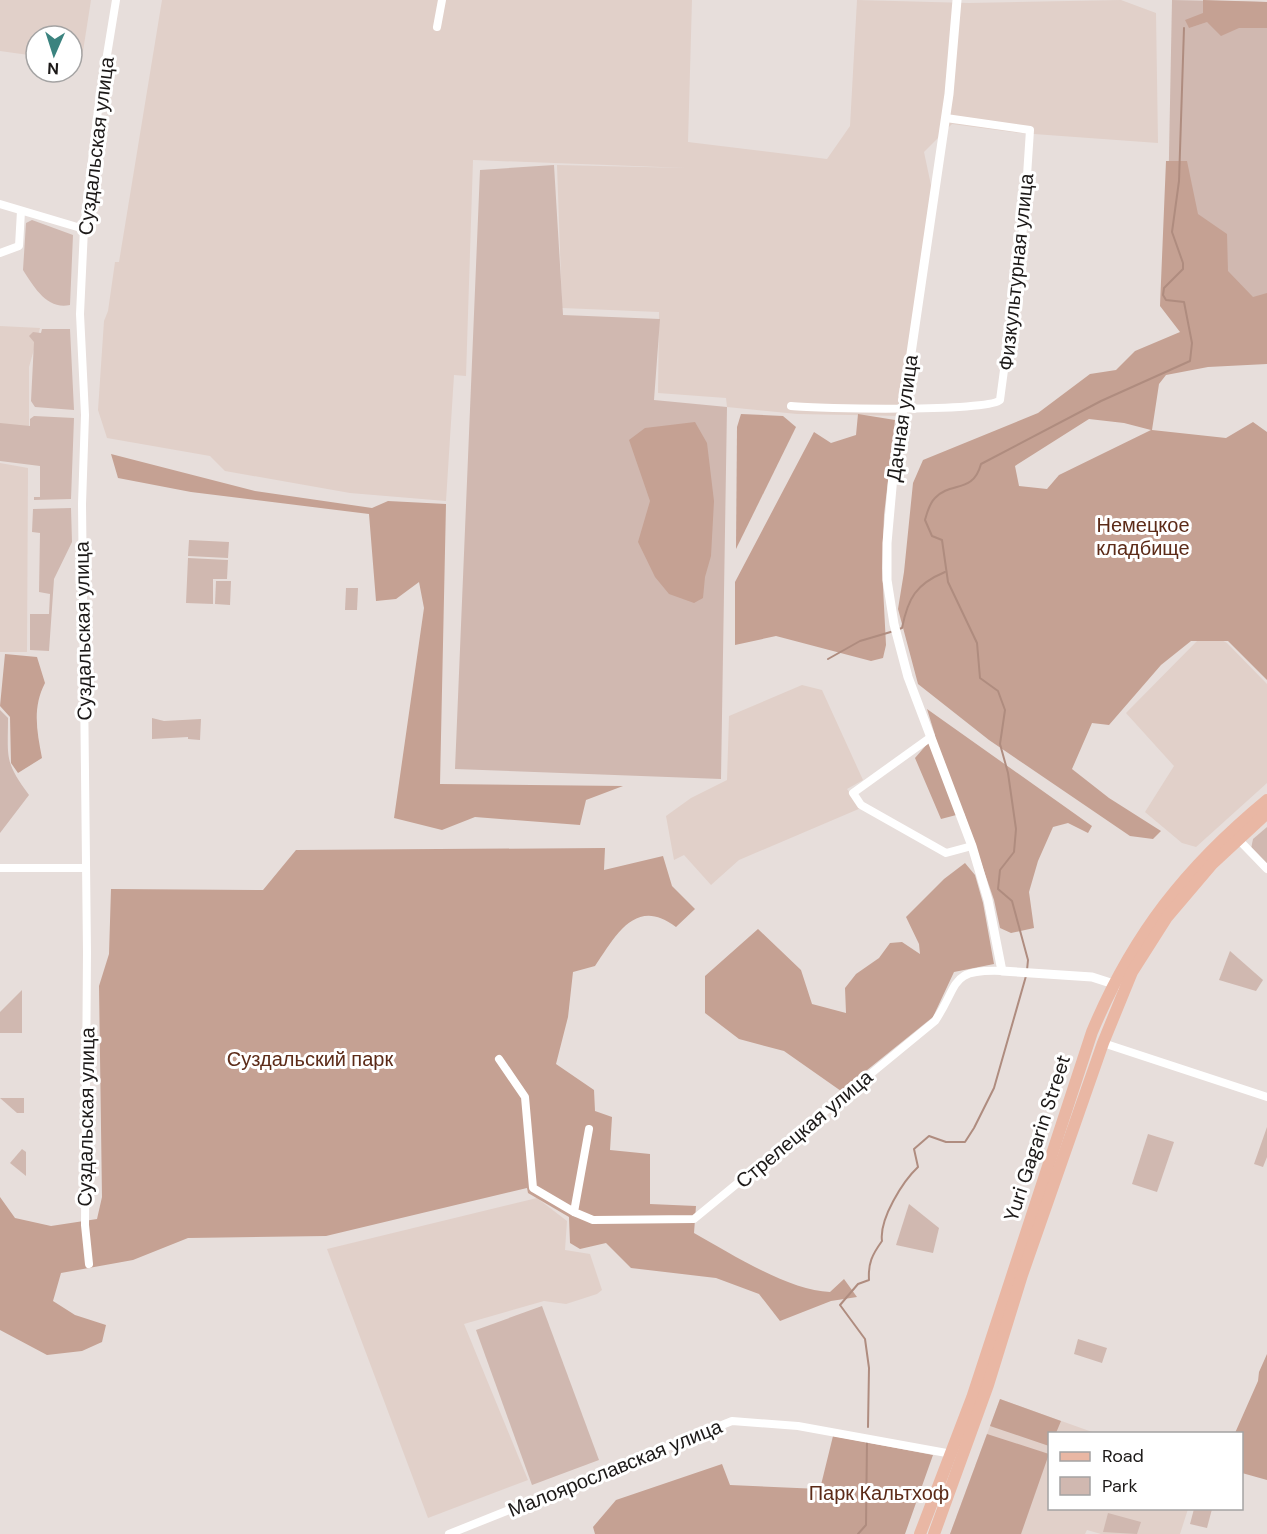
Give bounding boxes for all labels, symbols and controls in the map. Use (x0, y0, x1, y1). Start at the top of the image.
north arrow (24, 24, 84, 84)
street label: Суздальская улица (72, 54, 120, 237)
text: N (47, 58, 60, 79)
street label: Физкультурная улица (993, 171, 1039, 372)
street label: Дачная улица (880, 352, 924, 483)
park label: Немецкое кладбище (1096, 512, 1190, 561)
street label: Суздальская улица (68, 540, 98, 721)
street label: Суздальская улица (71, 1026, 101, 1207)
park label: Суздальский парк (227, 1046, 393, 1072)
street label: Yuri Gagarin Street (998, 1051, 1076, 1225)
street label: Стрелецкая улица (730, 1064, 878, 1194)
street label: Малоярославская улица (504, 1413, 727, 1523)
legend (1048, 1432, 1243, 1510)
text: Road (1102, 1444, 1144, 1468)
text: Park (1102, 1474, 1138, 1498)
park label: Парк Кальтхоф (809, 1480, 949, 1506)

